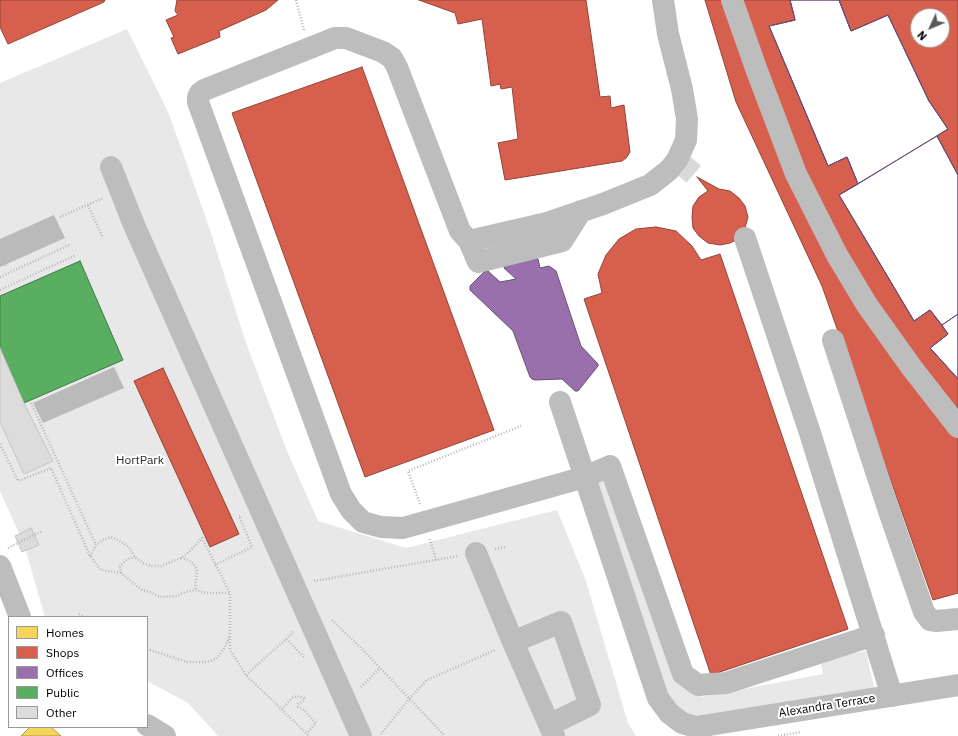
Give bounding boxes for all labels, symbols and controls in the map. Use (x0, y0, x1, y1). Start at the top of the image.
north arrow (910, 8, 950, 48)
text: N (914, 28, 930, 43)
park label: HortPark (116, 454, 164, 468)
legend (8, 616, 148, 728)
text: Homes (46, 625, 84, 640)
text: Shops (46, 645, 79, 660)
text: Offices (46, 665, 84, 680)
text: Public (46, 685, 79, 700)
street label: Alexandra Terrace (778, 691, 876, 721)
text: Other (46, 705, 77, 720)

